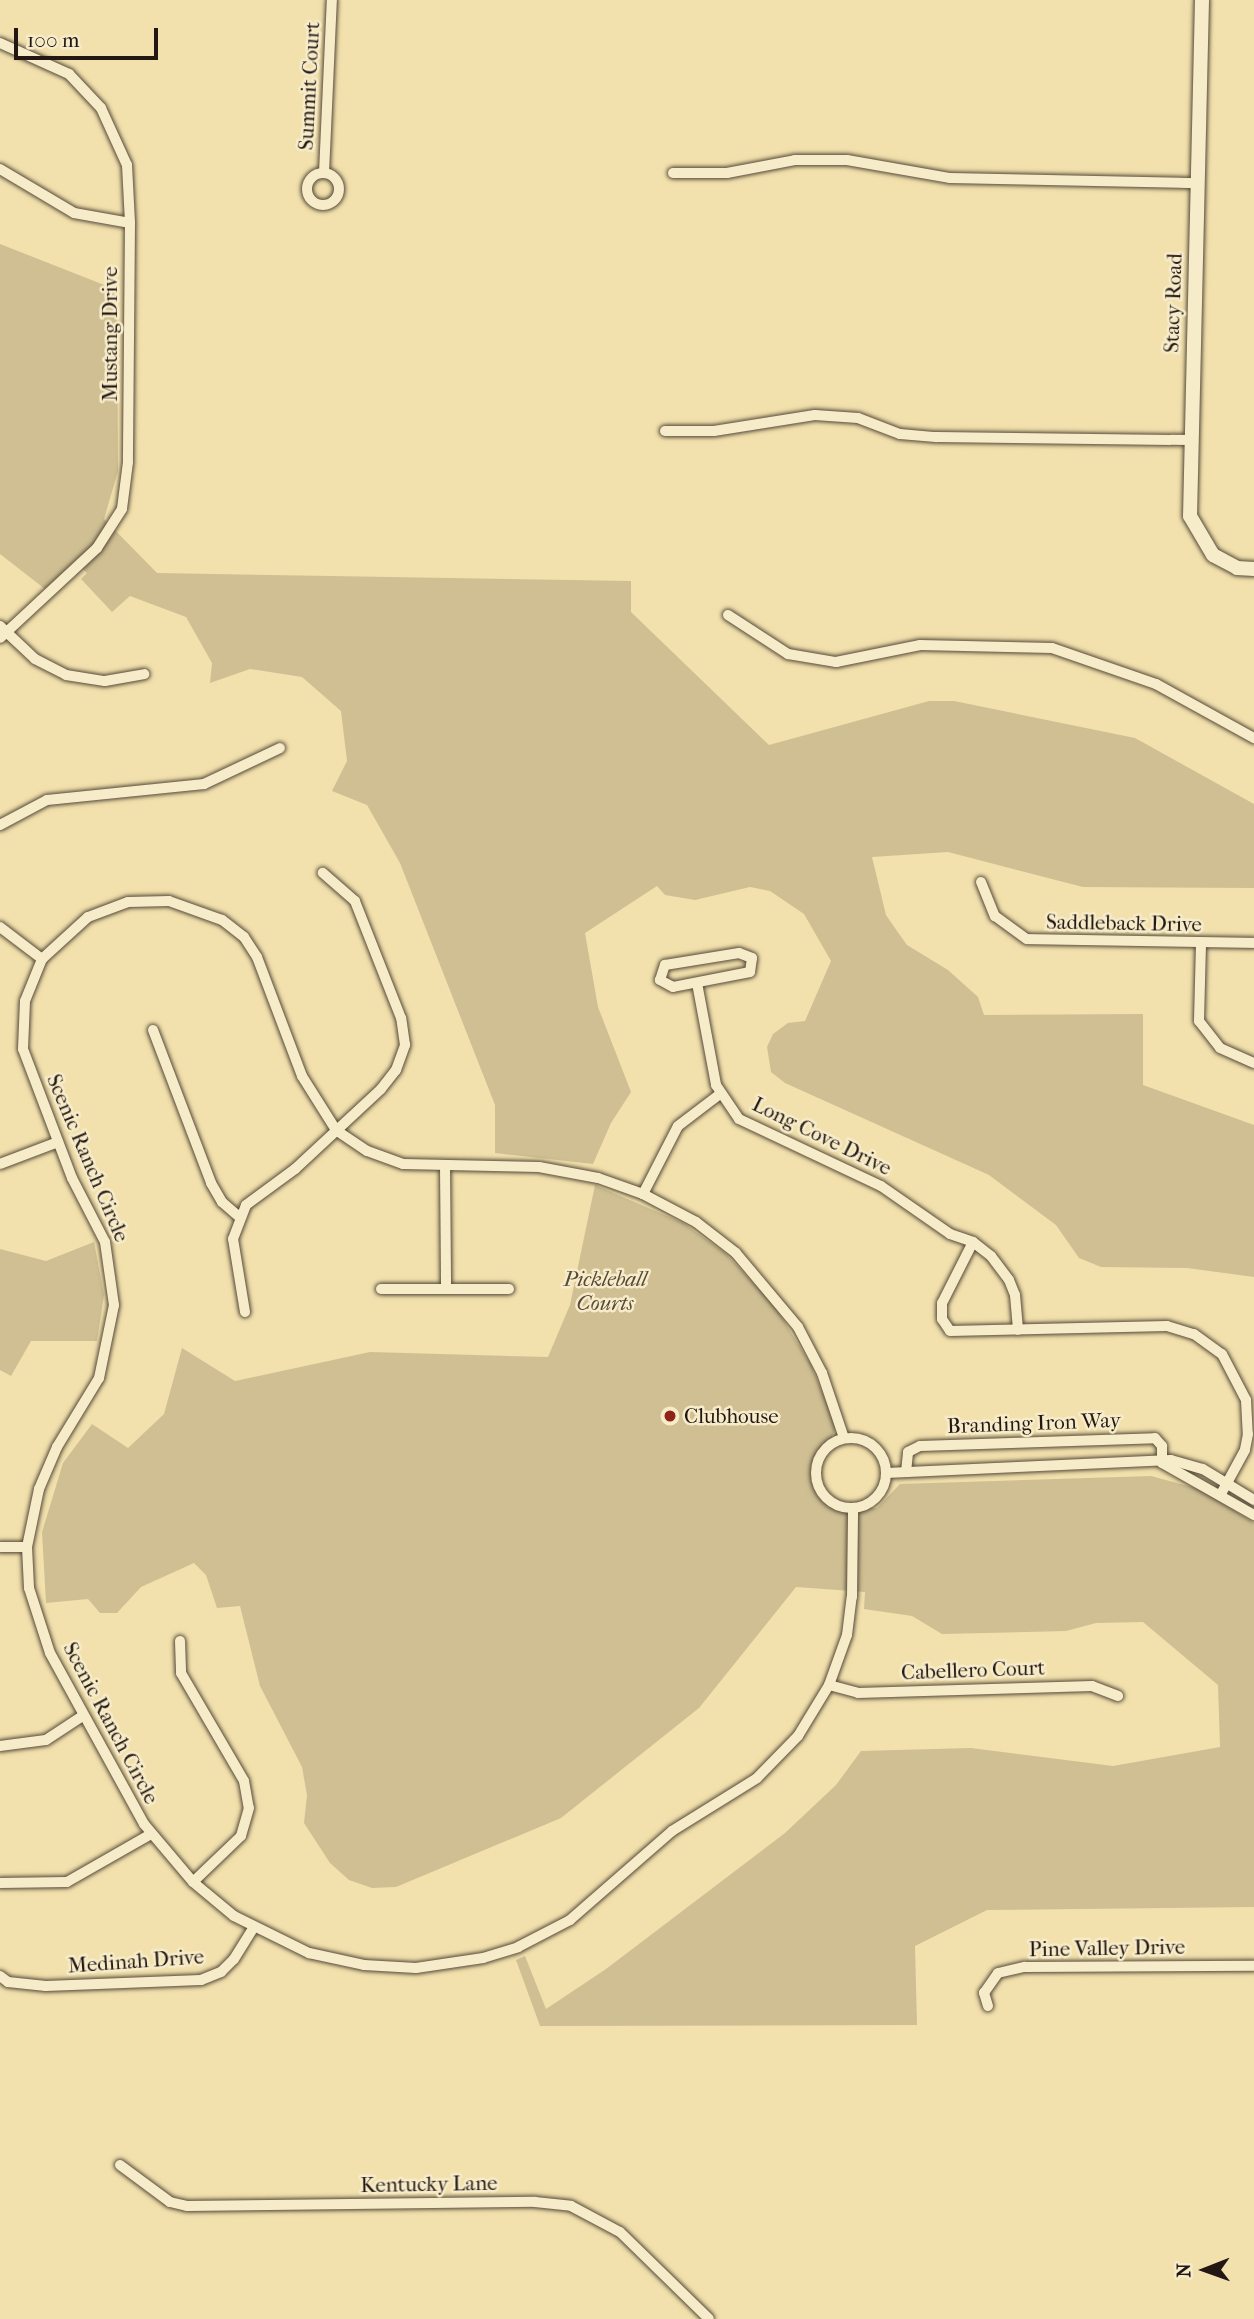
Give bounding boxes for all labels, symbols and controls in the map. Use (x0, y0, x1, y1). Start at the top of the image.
scale bar (18, 14, 161, 58)
street label: Summit Court (293, 21, 325, 151)
text: 100 m (27, 28, 80, 52)
street label: Stacy Road (1159, 253, 1187, 353)
street label: Mustang Drive (97, 266, 123, 402)
street label: Saddleback Drive (1046, 909, 1202, 937)
street label: Scenic Ranch Circle (41, 1070, 135, 1246)
street label: Long Cove Drive (748, 1091, 896, 1181)
park label: Pickleball Courts (564, 1266, 646, 1316)
place label: Clubhouse (684, 1403, 779, 1429)
street label: Branding Iron Way (947, 1407, 1121, 1439)
marker: Clubhouse (662, 1408, 678, 1424)
street label: Scenic Ranch Circle (58, 1638, 164, 1808)
street label: Cabellero Court (901, 1655, 1045, 1685)
street label: Pine Valley Drive (1029, 1934, 1185, 1962)
street label: Medinah Drive (67, 1944, 205, 1978)
street label: Kentucky Lane (360, 2170, 498, 2198)
north arrow (1170, 2235, 1240, 2305)
text: N (1173, 2263, 1195, 2278)

